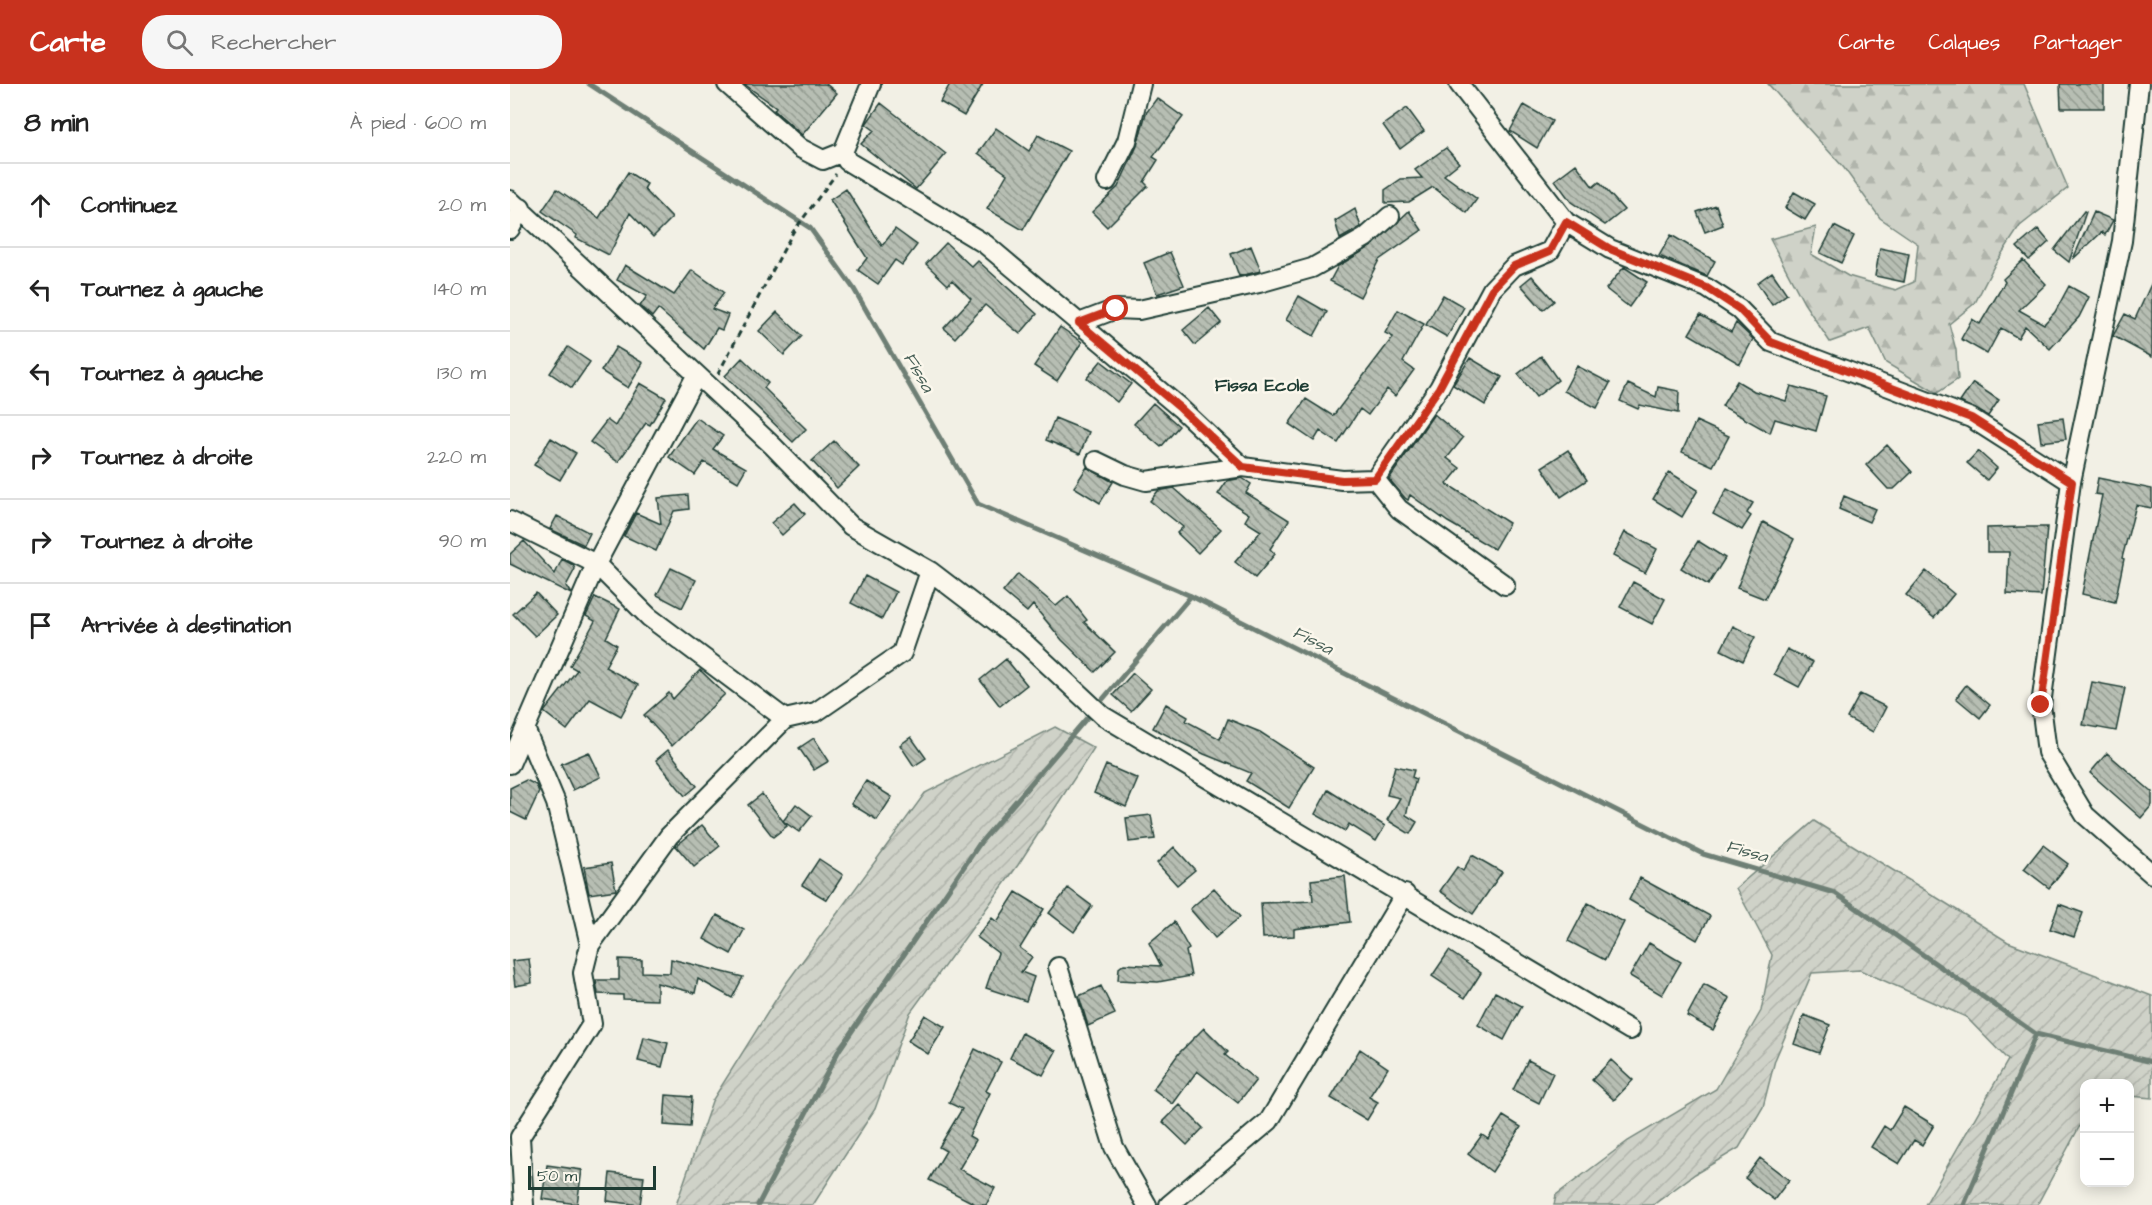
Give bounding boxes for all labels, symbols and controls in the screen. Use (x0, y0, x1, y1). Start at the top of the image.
search box (142, 15, 562, 69)
text: Carte (30, 23, 106, 62)
icon: search (163, 26, 196, 59)
text: Rechercher (211, 27, 336, 58)
text: Carte (1838, 28, 1895, 57)
text: Calques (1928, 28, 2000, 57)
text: Partager (2033, 28, 2122, 57)
text: 8 min (24, 105, 88, 141)
text: À pied · 600 m (350, 109, 486, 137)
icon: ahead (24, 189, 57, 222)
text: Continuez (81, 190, 177, 221)
text: 20 m (438, 191, 486, 219)
icon: left (24, 273, 57, 306)
text: Tournez à gauche (81, 274, 263, 305)
text: 140 m (434, 275, 486, 303)
route start (1102, 295, 1128, 321)
water label: Fissa (897, 348, 940, 398)
icon: left (24, 357, 57, 390)
text: Tournez à gauche (81, 358, 263, 389)
text: 130 m (437, 359, 486, 387)
district label: Fissa Ecole (1215, 373, 1309, 398)
icon: right (24, 441, 57, 474)
text: Tournez à droite (81, 442, 253, 473)
text: 220 m (427, 443, 486, 471)
icon: right (24, 525, 57, 558)
text: Tournez à droite (81, 526, 253, 557)
text: 90 m (438, 527, 486, 555)
icon: arrive (24, 609, 57, 642)
text: Arrivée à destination (81, 610, 291, 641)
water label: Fissa (1288, 620, 1338, 662)
route end (2027, 691, 2053, 717)
water label: Fissa (1723, 834, 1772, 870)
map controls (2080, 1079, 2134, 1187)
button: + (2080, 1079, 2134, 1133)
button: − (2080, 1133, 2134, 1187)
scale bar (528, 1163, 656, 1190)
text: 50 m (537, 1165, 577, 1187)

